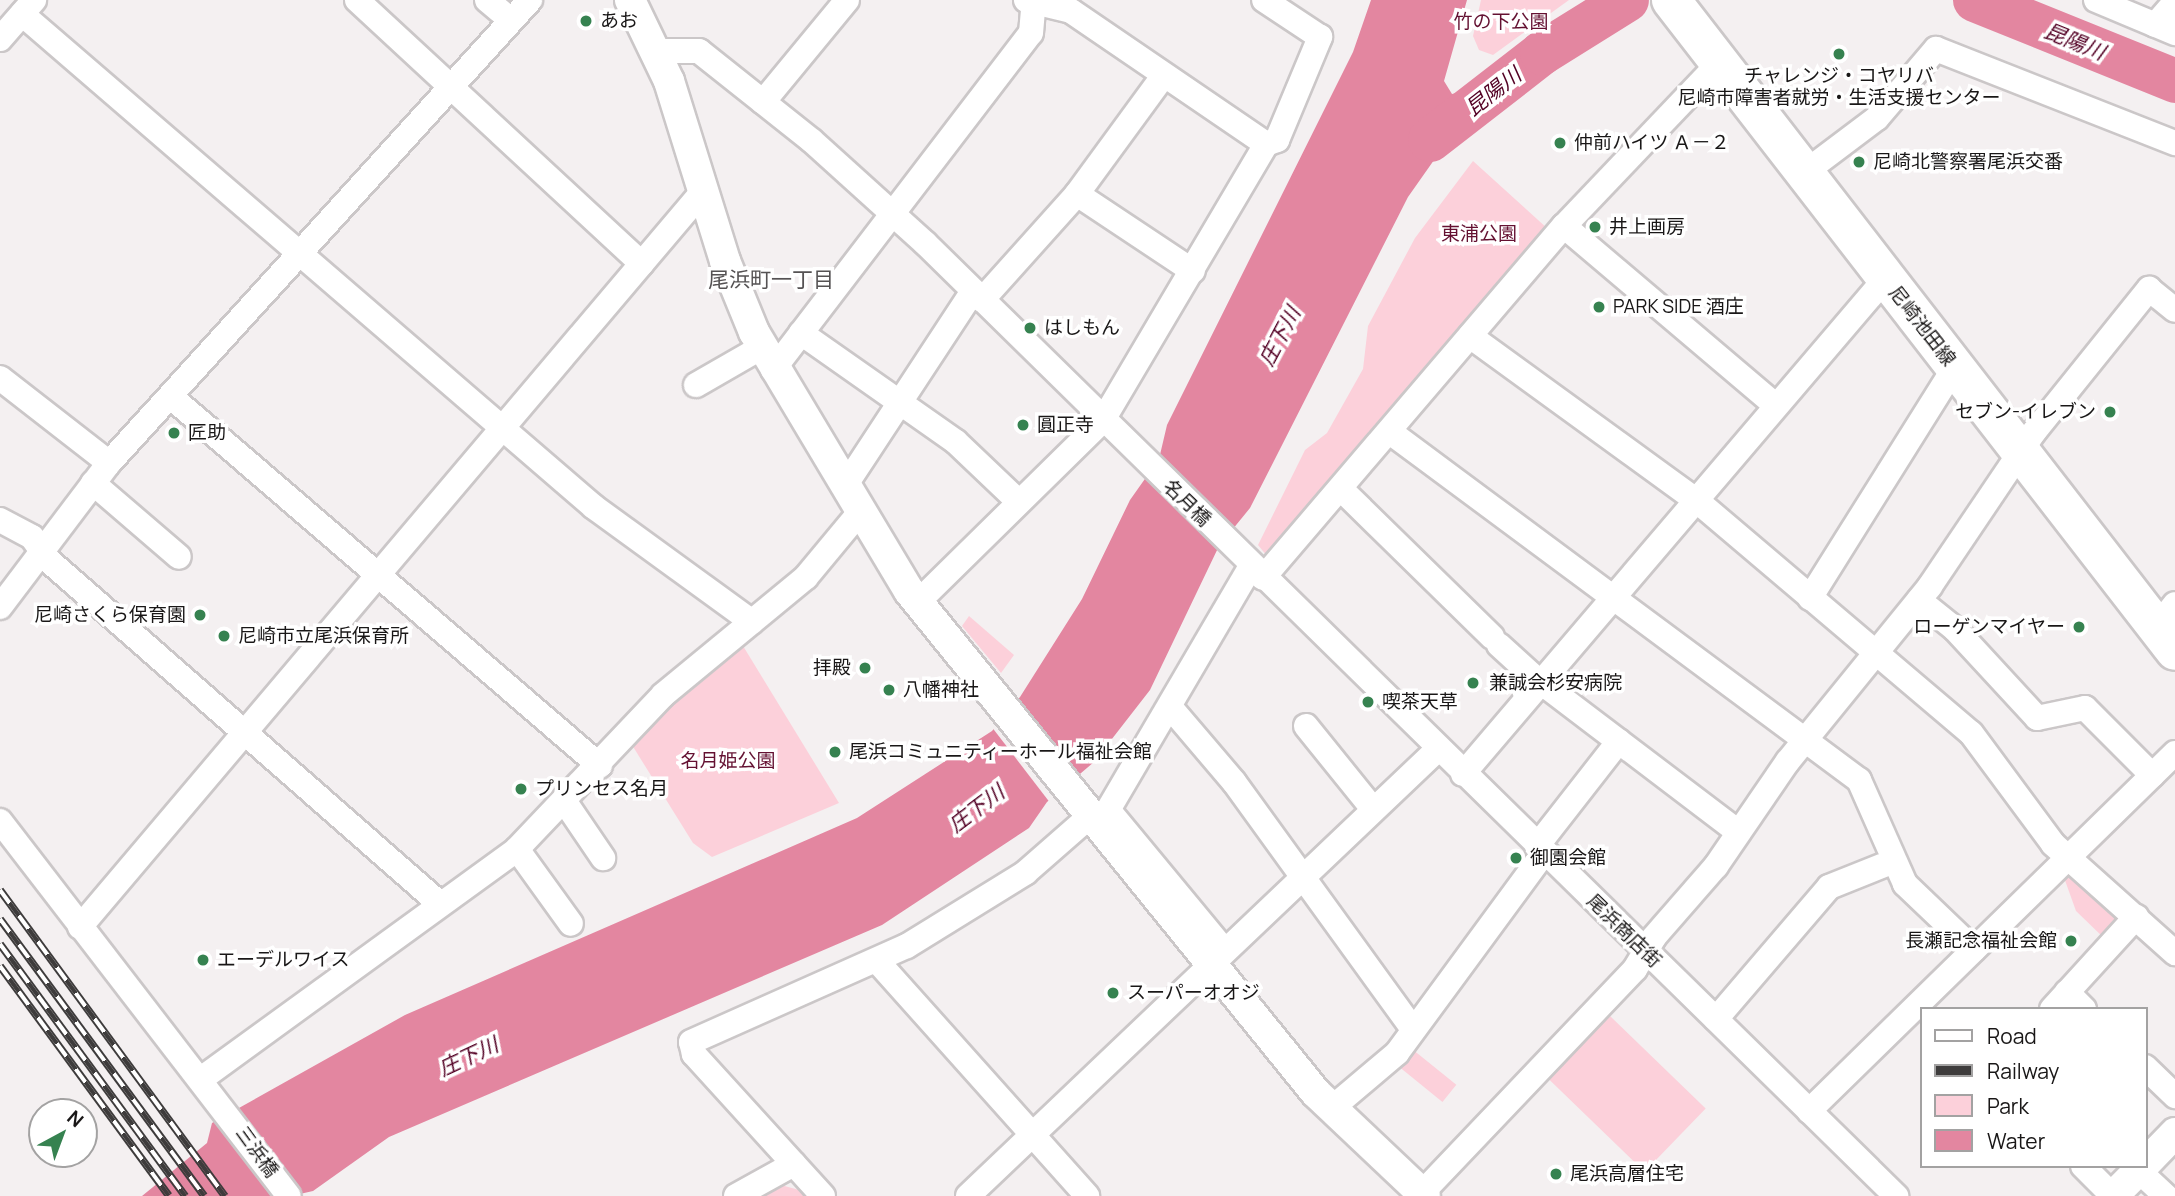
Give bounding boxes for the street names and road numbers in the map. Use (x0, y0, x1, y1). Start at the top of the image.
street label: 尼崎池田線 (1884, 282, 1960, 370)
street label: 名月橋 (1159, 475, 1215, 531)
street label: 尾浜商店街 (1582, 890, 1666, 972)
street label: 三浜橋 (231, 1122, 283, 1182)

